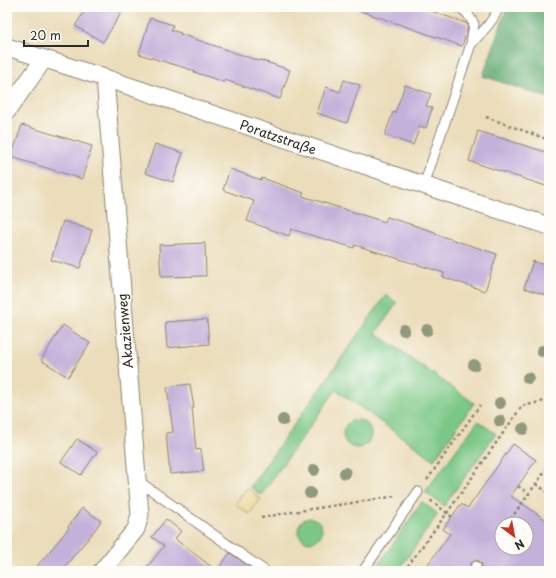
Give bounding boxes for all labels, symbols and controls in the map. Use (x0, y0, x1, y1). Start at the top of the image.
scale bar (24, 22, 88, 48)
text: 20 m (30, 26, 61, 44)
street label: Poratzstraße (237, 115, 319, 159)
street label: Akazienweg (112, 293, 137, 369)
north arrow (494, 516, 534, 556)
text: N (511, 535, 528, 555)

